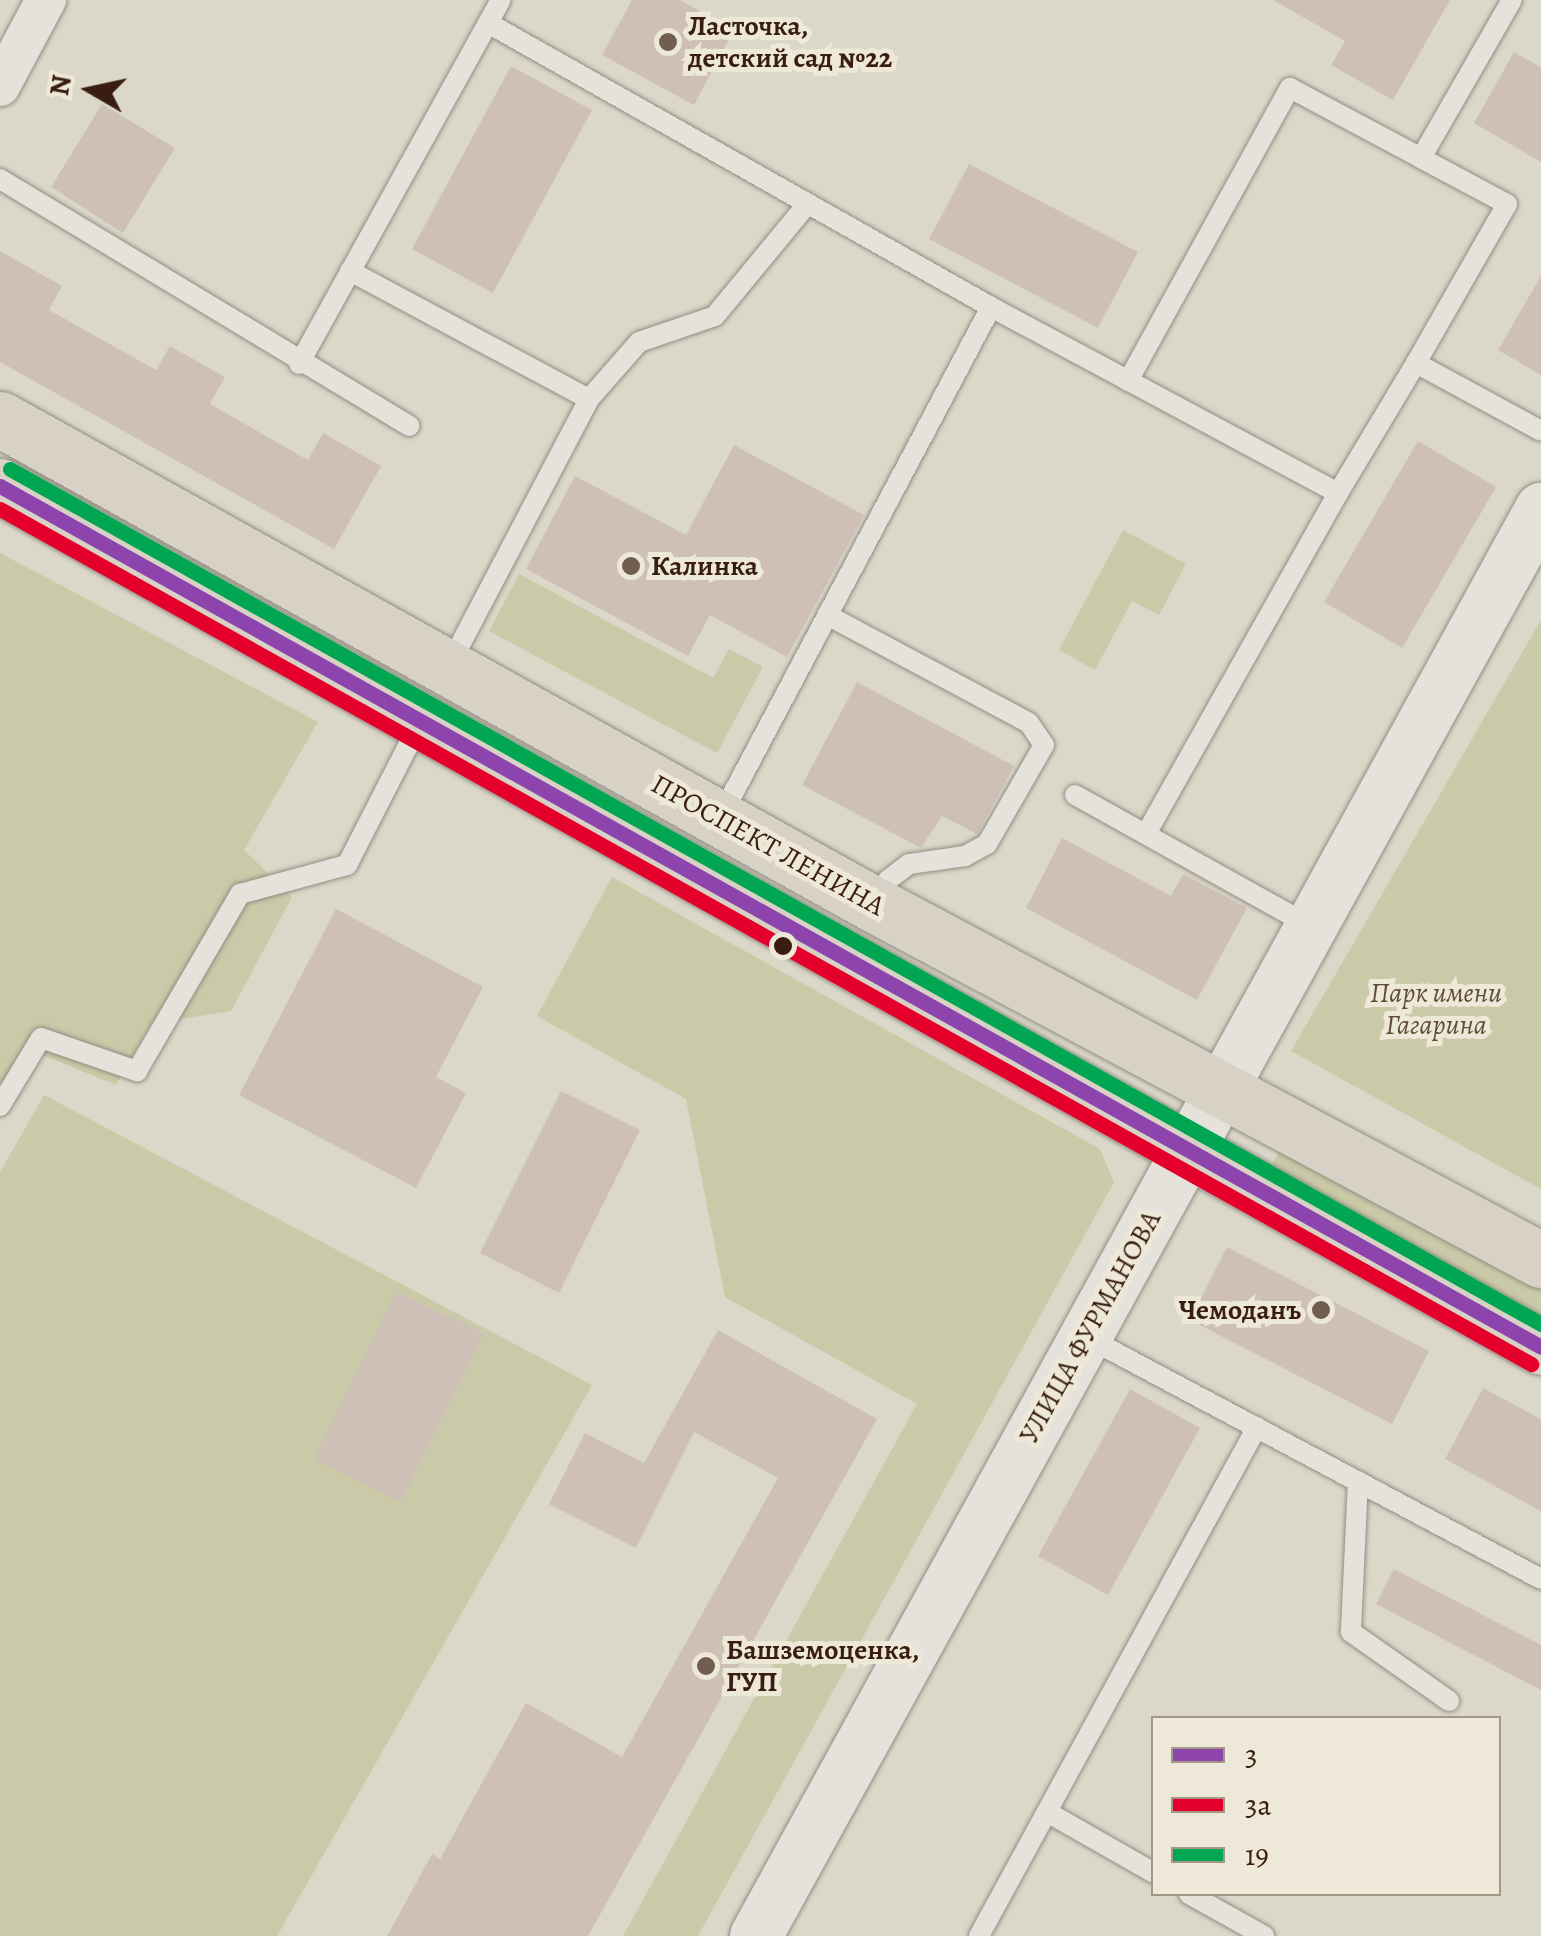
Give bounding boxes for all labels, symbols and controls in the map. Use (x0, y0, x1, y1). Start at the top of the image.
place label: Ласточка, детский сад №22 (688, 9, 892, 75)
marker: Ласточка, детский сад №22 (657, 31, 679, 53)
north arrow (40, 40, 140, 140)
text: N (40, 72, 81, 98)
place label: Калинка (651, 549, 758, 583)
marker: Калинка (620, 555, 642, 577)
street label: ПРОСПЕКТ ЛЕНИНА (646, 767, 890, 923)
unlabelled marker (773, 936, 793, 956)
park label: Парк имени Гагарина (1370, 976, 1502, 1042)
street label: УЛИЦА ФУРМАНОВА (1012, 1205, 1168, 1449)
place label: Чемоданъ (1179, 1293, 1301, 1327)
marker: Чемоданъ (1310, 1299, 1332, 1321)
place label: Башземоценка, ГУП (726, 1633, 919, 1699)
marker: Башземоценка, ГУП (695, 1655, 717, 1677)
legend (1151, 1716, 1501, 1896)
text: 3 (1245, 1735, 1257, 1775)
text: 3а (1245, 1785, 1271, 1825)
text: 19 (1245, 1835, 1269, 1875)

